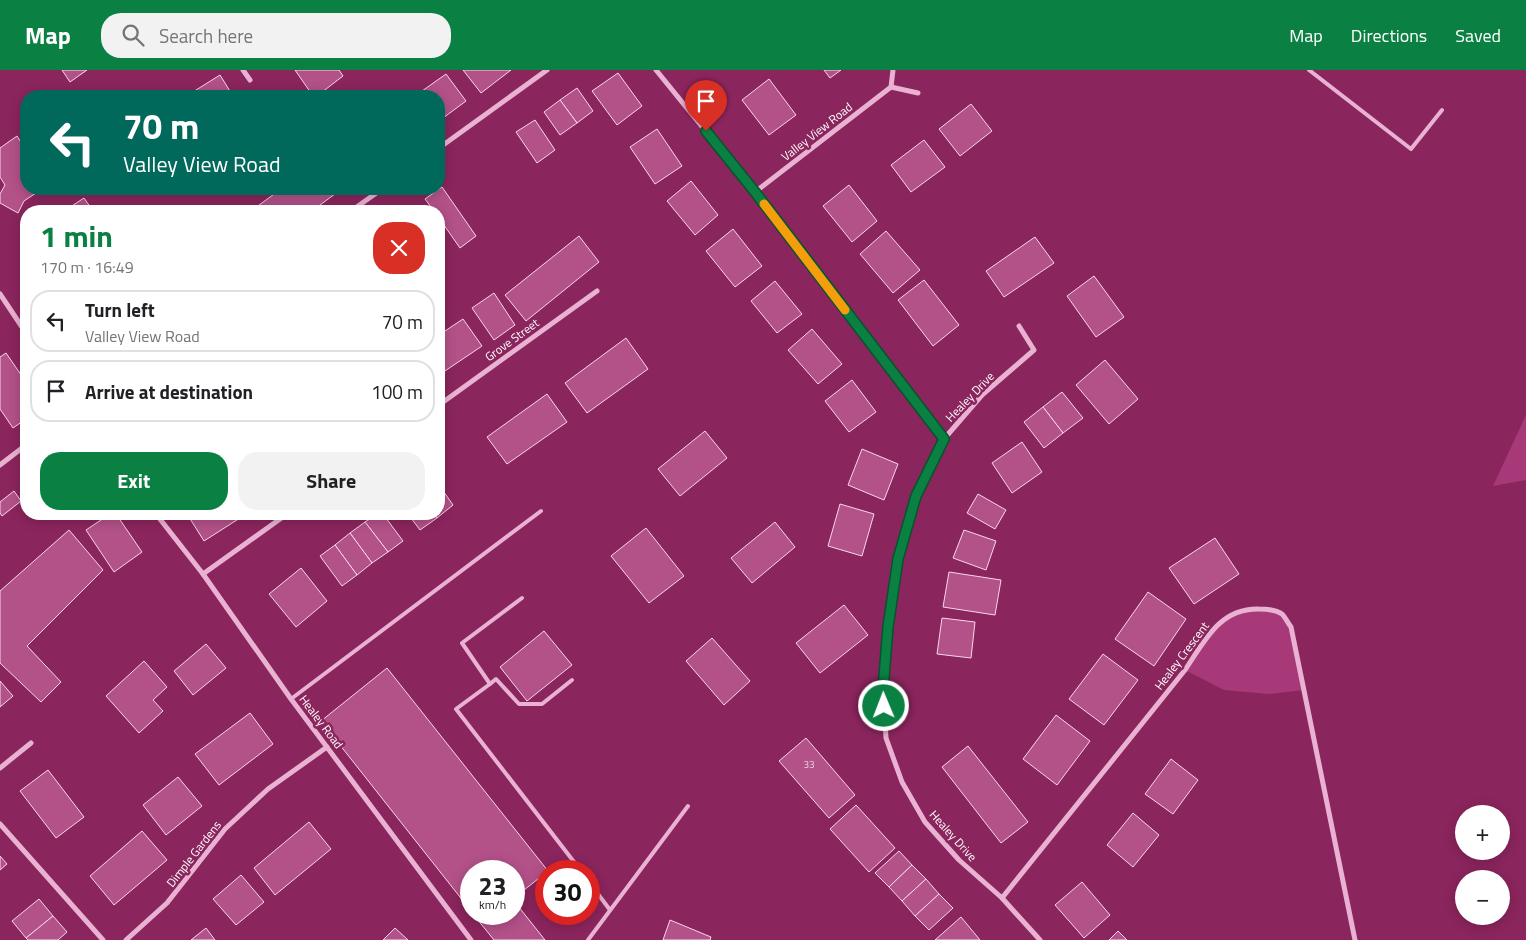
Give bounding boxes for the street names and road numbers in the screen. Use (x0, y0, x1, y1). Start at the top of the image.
street label: Valley View Road (777, 98, 856, 166)
street label: Grove Street (481, 313, 543, 366)
street label: Healey Drive (941, 367, 999, 426)
street label: Healey Crescent (1150, 617, 1214, 694)
street label: Healey Road (295, 691, 348, 753)
street label: Healey Drive (925, 806, 982, 866)
street label: Dimple Gardens (161, 816, 226, 891)

